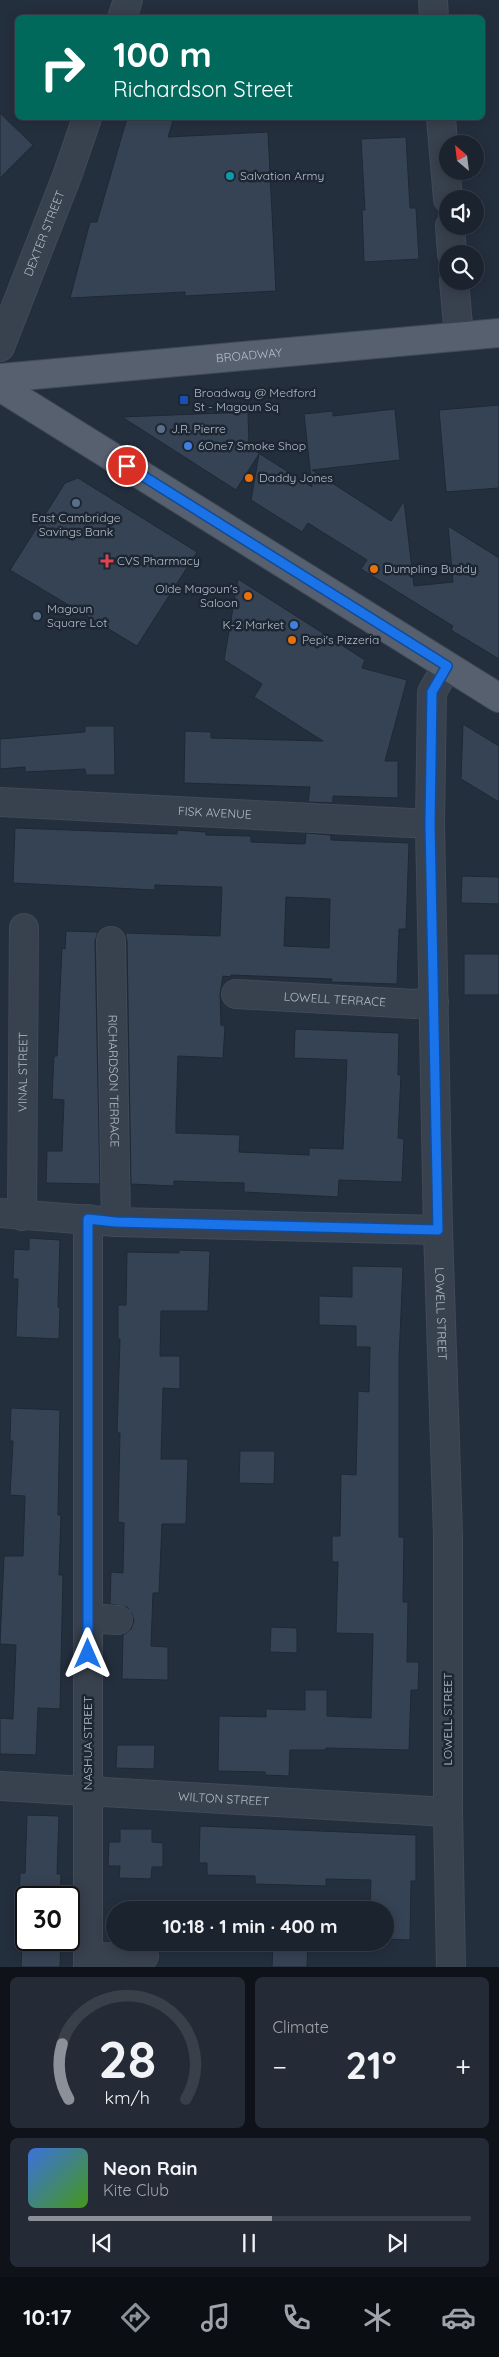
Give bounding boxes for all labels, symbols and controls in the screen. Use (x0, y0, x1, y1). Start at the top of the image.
text: 100 m (113, 32, 212, 76)
icon: right (30, 35, 95, 100)
text: Richardson Street (113, 75, 293, 103)
north arrow (439, 135, 484, 180)
map controls (439, 135, 484, 290)
place label: Salvation Army (240, 168, 324, 183)
marker: Salvation Army (224, 170, 236, 182)
street label: DEXTER STREET (20, 188, 68, 278)
button: sound (439, 190, 484, 235)
button: search (439, 245, 484, 290)
street label: BROADWAY (215, 345, 283, 366)
place label: Broadway @ Medford St - Magoun Sq (194, 385, 316, 414)
marker: Broadway @ Medford St - Magoun Sq (178, 394, 190, 406)
place label: J.R. Pierre (171, 421, 226, 436)
marker: J.R. Pierre (155, 423, 167, 435)
place label: 6One7 Smoke Shop (198, 438, 306, 453)
marker: 6One7 Smoke Shop (182, 440, 194, 452)
pin (106, 445, 148, 487)
icon: arrive (113, 452, 141, 480)
place label: Daddy Jones (259, 470, 333, 485)
marker: Daddy Jones (243, 472, 255, 484)
marker: East Cambridge Savings Bank (70, 497, 82, 509)
place label: East Cambridge Savings Bank (32, 510, 121, 539)
place label: CVS Pharmacy (117, 553, 200, 568)
marker: CVS Pharmacy (101, 555, 113, 567)
place label: Dumpling Buddy (384, 561, 477, 576)
marker: Dumpling Buddy (368, 563, 380, 575)
place label: Olde Magoun's Saloon (155, 581, 238, 610)
marker: Olde Magoun's Saloon (242, 590, 254, 602)
place label: Magoun Square Lot (47, 601, 107, 630)
marker: Magoun Square Lot (31, 610, 43, 622)
place label: K-2 Market (222, 617, 284, 632)
marker: K-2 Market (288, 619, 300, 631)
place label: Pepi's Pizzeria (302, 632, 379, 647)
marker: Pepi's Pizzeria (286, 634, 298, 646)
street label: FISK AVENUE (178, 803, 252, 822)
street label: LOWELL TERRACE (283, 989, 387, 1009)
street label: RICHARDSON TERRACE (105, 1015, 123, 1148)
street label: VINAL STREET (15, 1032, 30, 1112)
street label: LOWELL STREET (432, 1267, 450, 1360)
position arrow (61, 1627, 113, 1679)
street label: LOWELL STREET (440, 1673, 455, 1765)
street label: NASHUA STREET (80, 1696, 95, 1790)
street label: WILTON STREET (178, 1788, 270, 1809)
speed limit sign: 30 (15, 1886, 80, 1951)
text: 10:18 · 1 min · 400 m (162, 1914, 338, 1938)
text: Climate (273, 2017, 329, 2037)
text: 28 (98, 2026, 156, 2091)
text: 21° (345, 2041, 397, 2089)
text: − (273, 2049, 287, 2084)
text: + (455, 2049, 471, 2084)
text: km/h (105, 2086, 150, 2108)
text: Neon Rain (103, 2156, 198, 2180)
text: Kite Club (103, 2180, 169, 2200)
icon: previous (88, 2229, 116, 2257)
icon: pause (235, 2229, 263, 2257)
icon: next (383, 2229, 411, 2257)
icon: directions (118, 2300, 153, 2335)
icon: music (198, 2300, 233, 2335)
icon: phone (279, 2300, 314, 2335)
icon: climate (360, 2300, 395, 2335)
icon: car (441, 2300, 476, 2335)
text: 10:17 (23, 2303, 72, 2331)

